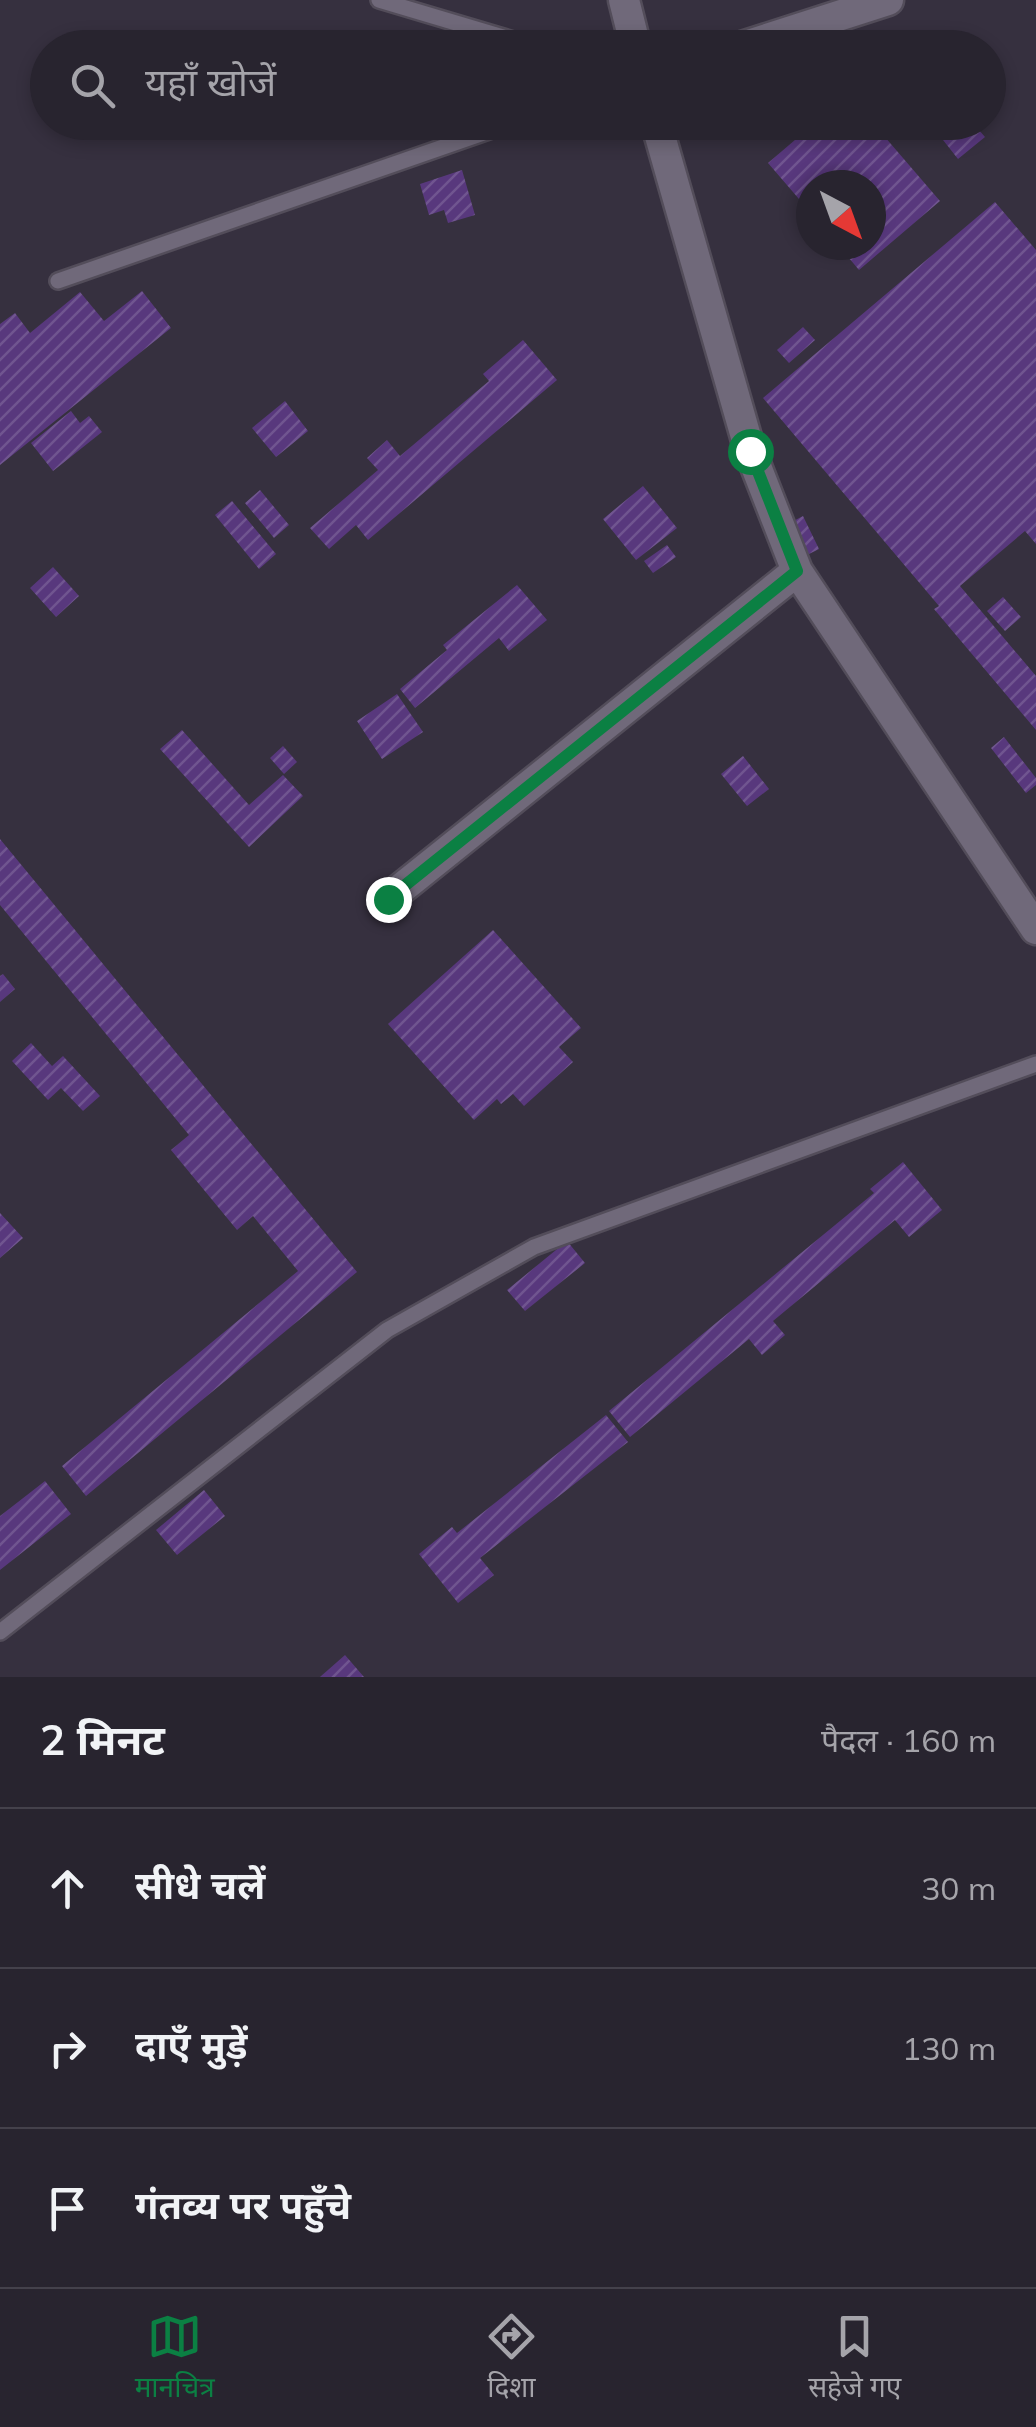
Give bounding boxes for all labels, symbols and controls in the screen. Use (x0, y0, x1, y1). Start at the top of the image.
search box (30, 30, 1006, 140)
icon: search (65, 58, 120, 113)
text: यहाँ खोजें (145, 58, 276, 106)
north arrow (796, 170, 886, 260)
route start (728, 429, 774, 475)
route end (366, 877, 412, 923)
text: 2 मिनट (40, 1713, 165, 1766)
text: पैदल · 160 m (821, 1720, 996, 1760)
icon: ahead (40, 1861, 95, 1916)
text: सीधे चलें (135, 1861, 265, 1909)
text: 30 m (921, 1868, 996, 1908)
icon: right (40, 2021, 95, 2076)
text: दाएँ मुड़ें (135, 2021, 247, 2069)
text: 130 m (902, 2028, 996, 2068)
icon: arrive (40, 2181, 95, 2236)
text: गंतव्य पर पहुँचे (135, 2181, 351, 2229)
tab: मानचित्र (135, 2309, 215, 2408)
tab: दिशा (484, 2309, 539, 2408)
tab: सहेजे गए (808, 2309, 901, 2408)

